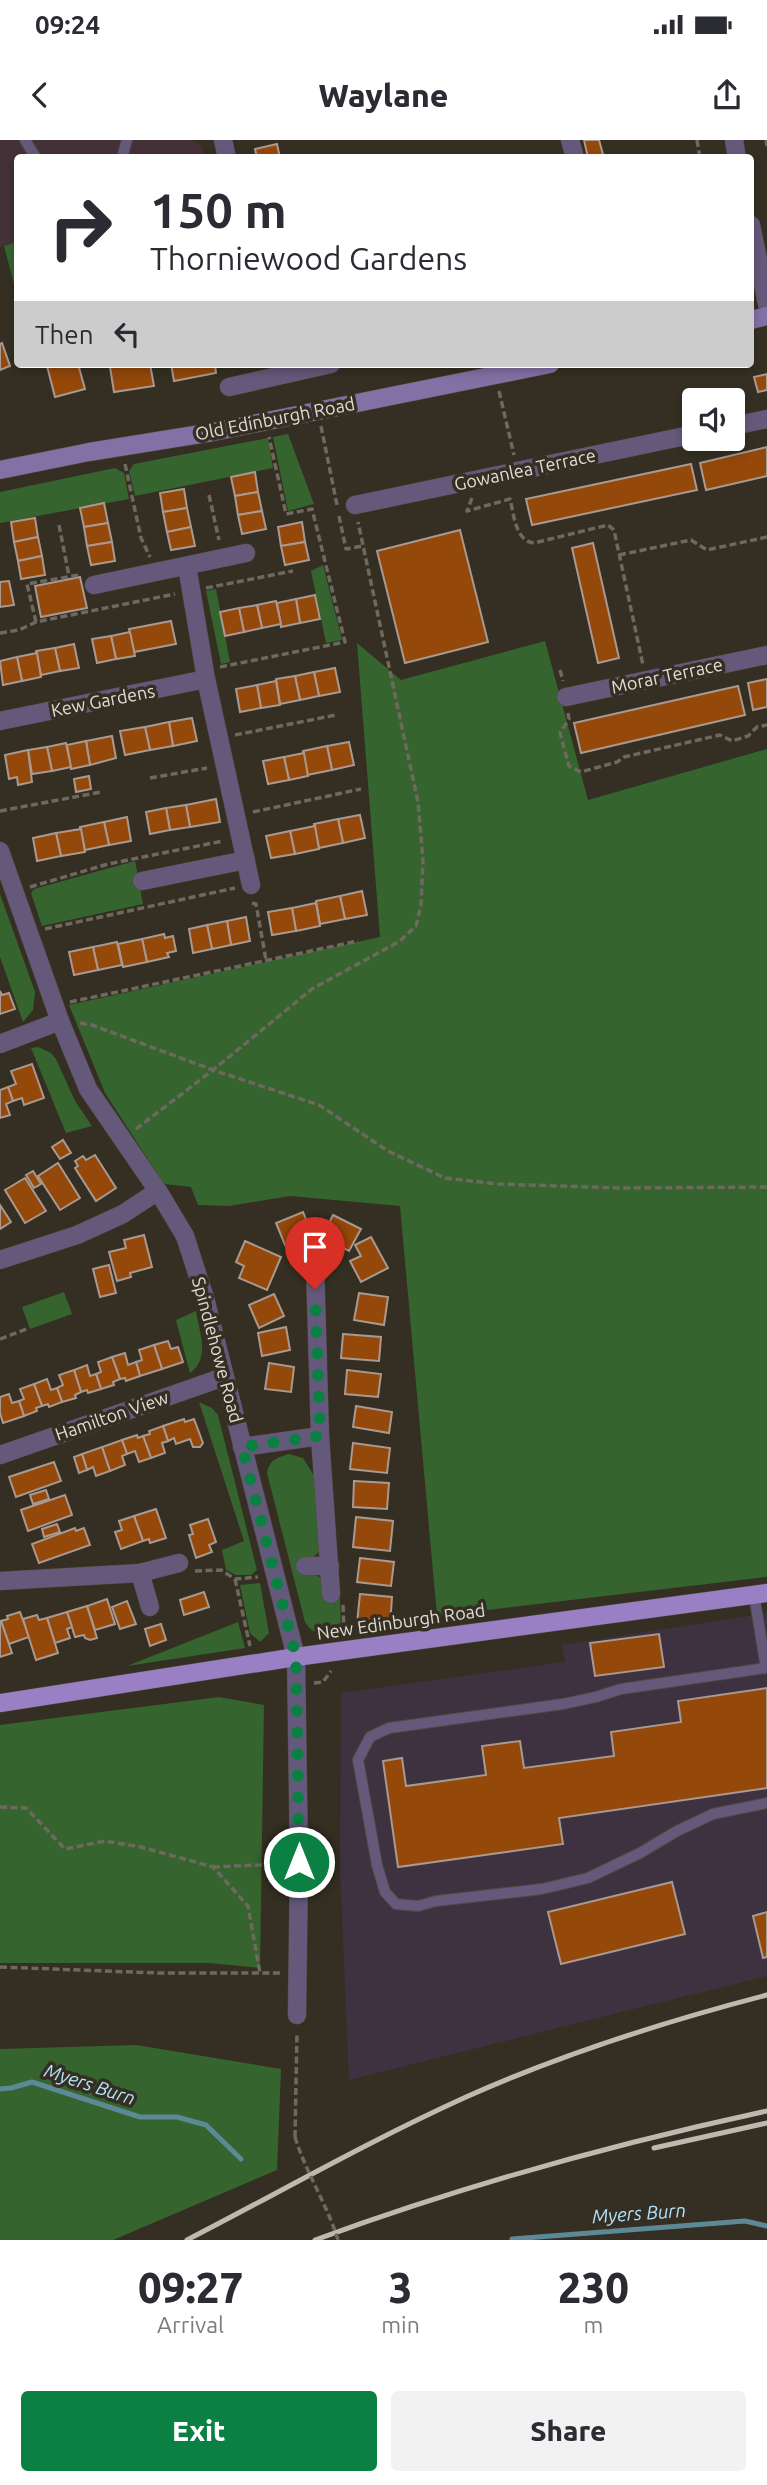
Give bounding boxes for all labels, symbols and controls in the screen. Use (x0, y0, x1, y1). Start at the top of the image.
text: 09:24 (35, 10, 100, 39)
icon: back (21, 76, 59, 114)
icon: share (708, 76, 746, 114)
text: Waylane (318, 77, 449, 113)
icon: right (35, 182, 126, 273)
text: 150 m (150, 182, 287, 237)
text: Thorniewood Gardens (150, 240, 467, 276)
icon: left (108, 315, 146, 353)
text: Then (35, 320, 94, 349)
map controls (682, 388, 745, 451)
button: sound (682, 388, 745, 451)
street label: Old Edinburgh Road (193, 393, 356, 443)
street label: Gowanlea Terrace (452, 444, 597, 494)
street label: Morar Terrace (609, 653, 724, 697)
street label: Kew Gardens (49, 680, 157, 720)
pin (285, 1217, 345, 1289)
icon: arrive (296, 1228, 334, 1266)
street label: Spindlehowe Road (189, 1275, 247, 1425)
street label: Hamilton View (52, 1386, 171, 1444)
street label: New Edinburgh Road (315, 1599, 486, 1643)
position arrow (262, 1825, 336, 1899)
water label: Myers Burn (42, 2059, 138, 2109)
water label: Myers Burn (591, 2199, 687, 2227)
text: 09:27 (138, 2264, 243, 2311)
text: 3 (389, 2264, 412, 2311)
text: 230 (558, 2264, 629, 2311)
text: Arrival (157, 2312, 224, 2337)
text: min (381, 2312, 420, 2337)
text: m (583, 2312, 603, 2337)
button: Exit (21, 2391, 377, 2471)
button: Share (391, 2391, 746, 2471)

